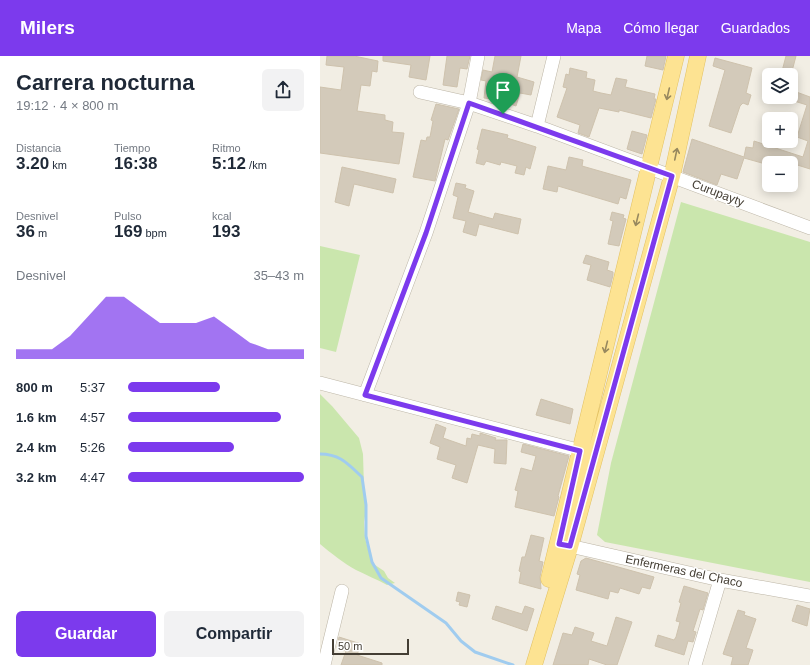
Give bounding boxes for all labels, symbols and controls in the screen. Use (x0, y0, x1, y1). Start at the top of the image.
text: Milers (20, 17, 75, 38)
text: Mapa (566, 20, 601, 36)
text: Cómo llegar (623, 20, 699, 36)
text: Guardados (721, 20, 790, 36)
map controls (762, 68, 798, 192)
button: layers (762, 68, 798, 104)
button: share (262, 69, 304, 111)
text: Carrera nocturna (16, 70, 195, 95)
pin (486, 73, 520, 114)
icon: arrive (492, 79, 514, 101)
one-way arrow (663, 87, 671, 100)
text: 19:12 · 4 × 800 m (16, 98, 118, 113)
button: + (762, 112, 798, 148)
text: Distancia (16, 142, 61, 154)
text: Tiempo (114, 142, 150, 154)
text: Ritmo (212, 142, 241, 154)
one-way arrow (673, 147, 681, 160)
text: 3.20 (16, 154, 49, 173)
text: 16:38 (114, 154, 157, 173)
text: 5:12 (212, 154, 246, 173)
button: − (762, 156, 798, 192)
text: km (49, 159, 67, 171)
text: /km (246, 159, 267, 171)
street label: Curupayty (690, 177, 746, 209)
text: Desnivel (16, 210, 58, 222)
text: Pulso (114, 210, 142, 222)
text: kcal (212, 210, 232, 222)
one-way arrow (633, 214, 640, 227)
text: 36 (16, 222, 35, 241)
text: 169 (114, 222, 142, 241)
text: 193 (212, 222, 240, 241)
text: m (35, 227, 47, 239)
text: bpm (142, 227, 167, 239)
text: Desnivel (16, 268, 66, 283)
text: 35–43 m (253, 268, 304, 283)
one-way arrow (602, 340, 609, 353)
text: 800 m (16, 380, 53, 395)
text: 5:37 (80, 380, 105, 395)
text: 1.6 km (16, 410, 56, 425)
text: 4:57 (80, 410, 105, 425)
text: 2.4 km (16, 440, 56, 455)
text: 5:26 (80, 440, 105, 455)
text: 3.2 km (16, 470, 56, 485)
text: 4:47 (80, 470, 105, 485)
street label: Enfermeras del Chaco (624, 552, 744, 590)
button: Guardar (16, 611, 156, 657)
button: Compartir (164, 611, 304, 657)
scale bar (332, 637, 409, 656)
text: 50 m (338, 640, 362, 652)

